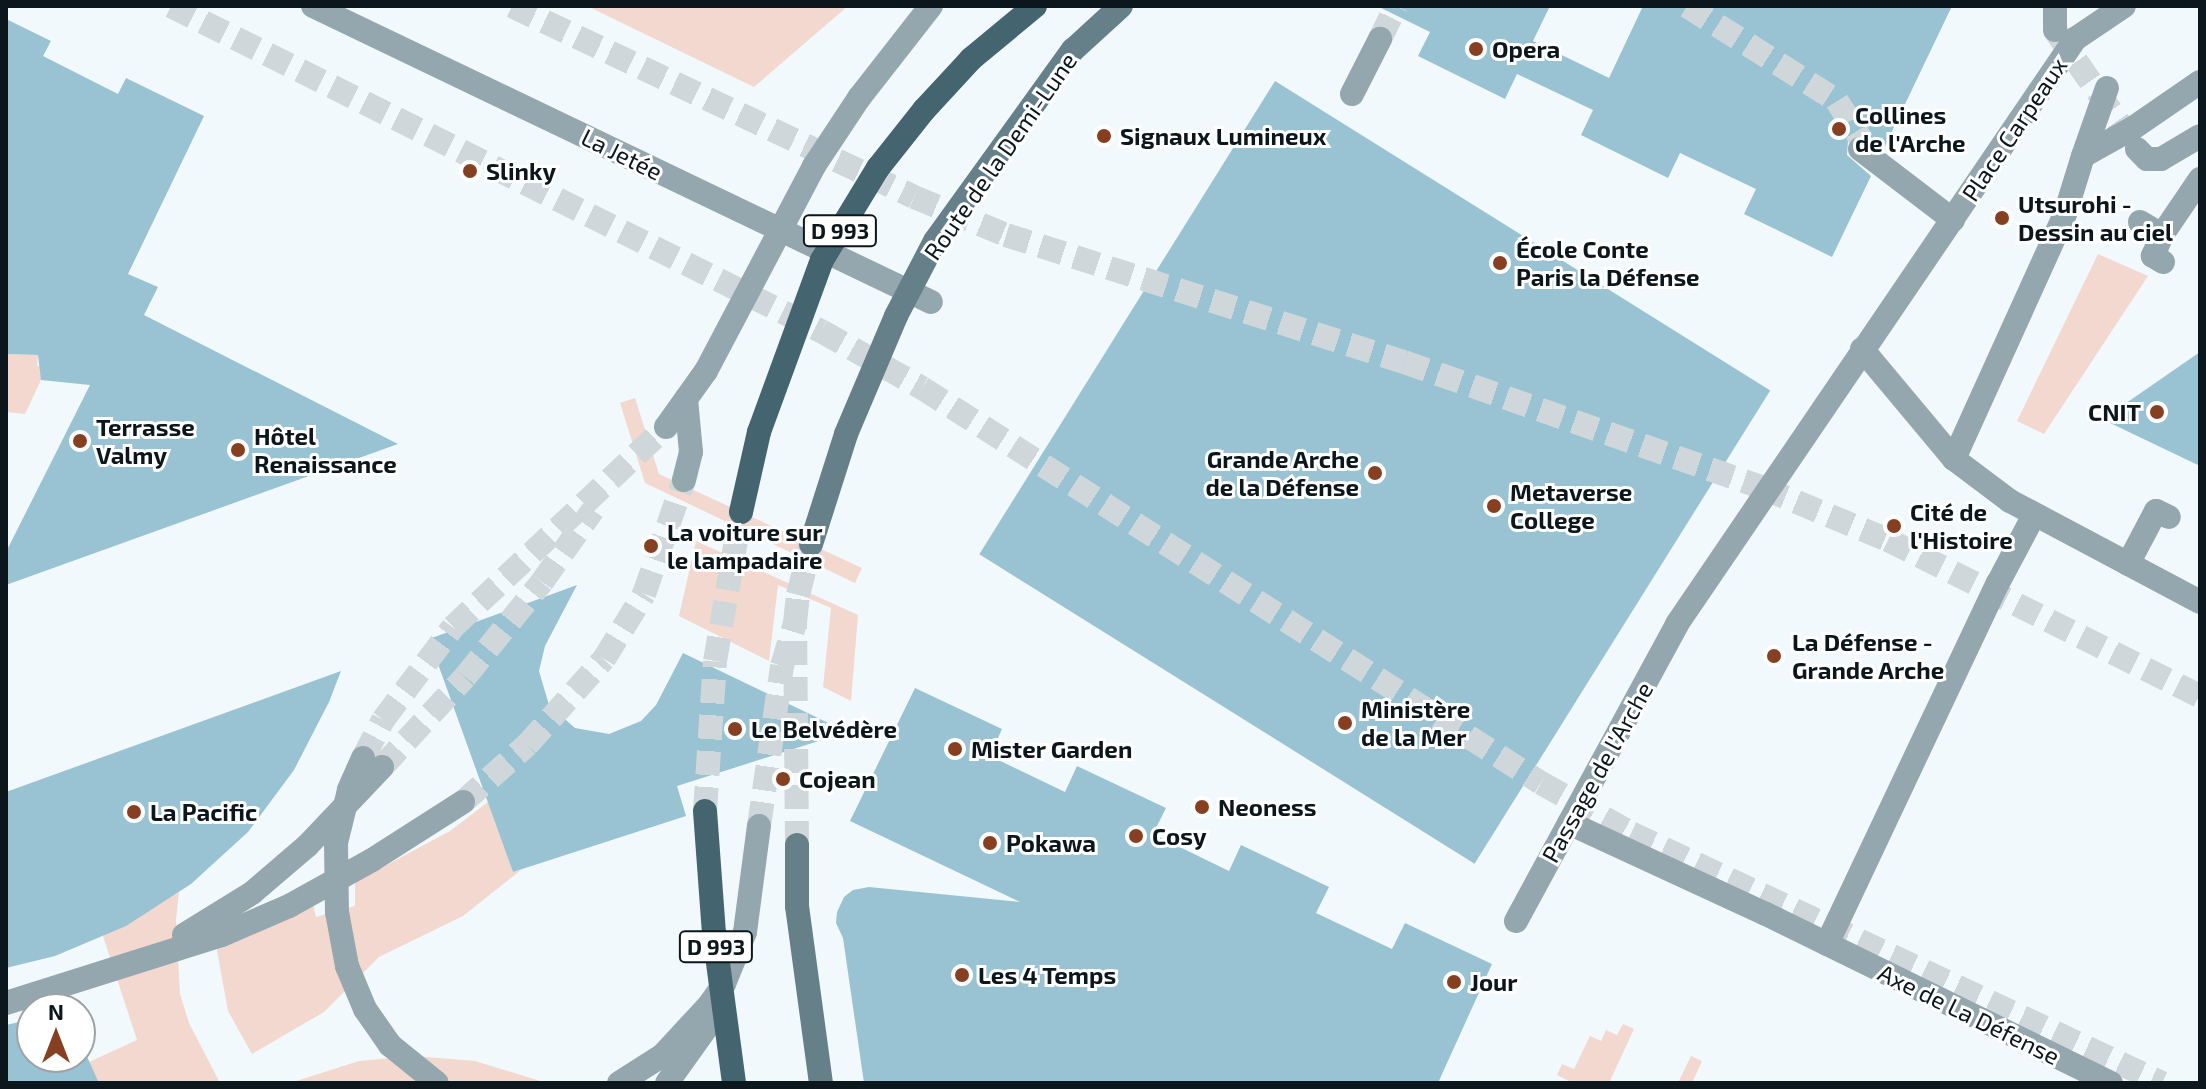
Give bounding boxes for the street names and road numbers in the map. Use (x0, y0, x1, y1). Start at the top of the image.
street label: Route de la Demi-Lune (918, 47, 1082, 265)
street label: Place Carpeaux (1955, 52, 2073, 206)
street label: La Jetée (577, 122, 667, 186)
road number: D 993 (802, 213, 878, 249)
street label: Passage de l'Arche (1535, 677, 1659, 867)
road number: D 993 (678, 929, 754, 965)
street label: Axe de La Défense (1874, 958, 2064, 1070)

